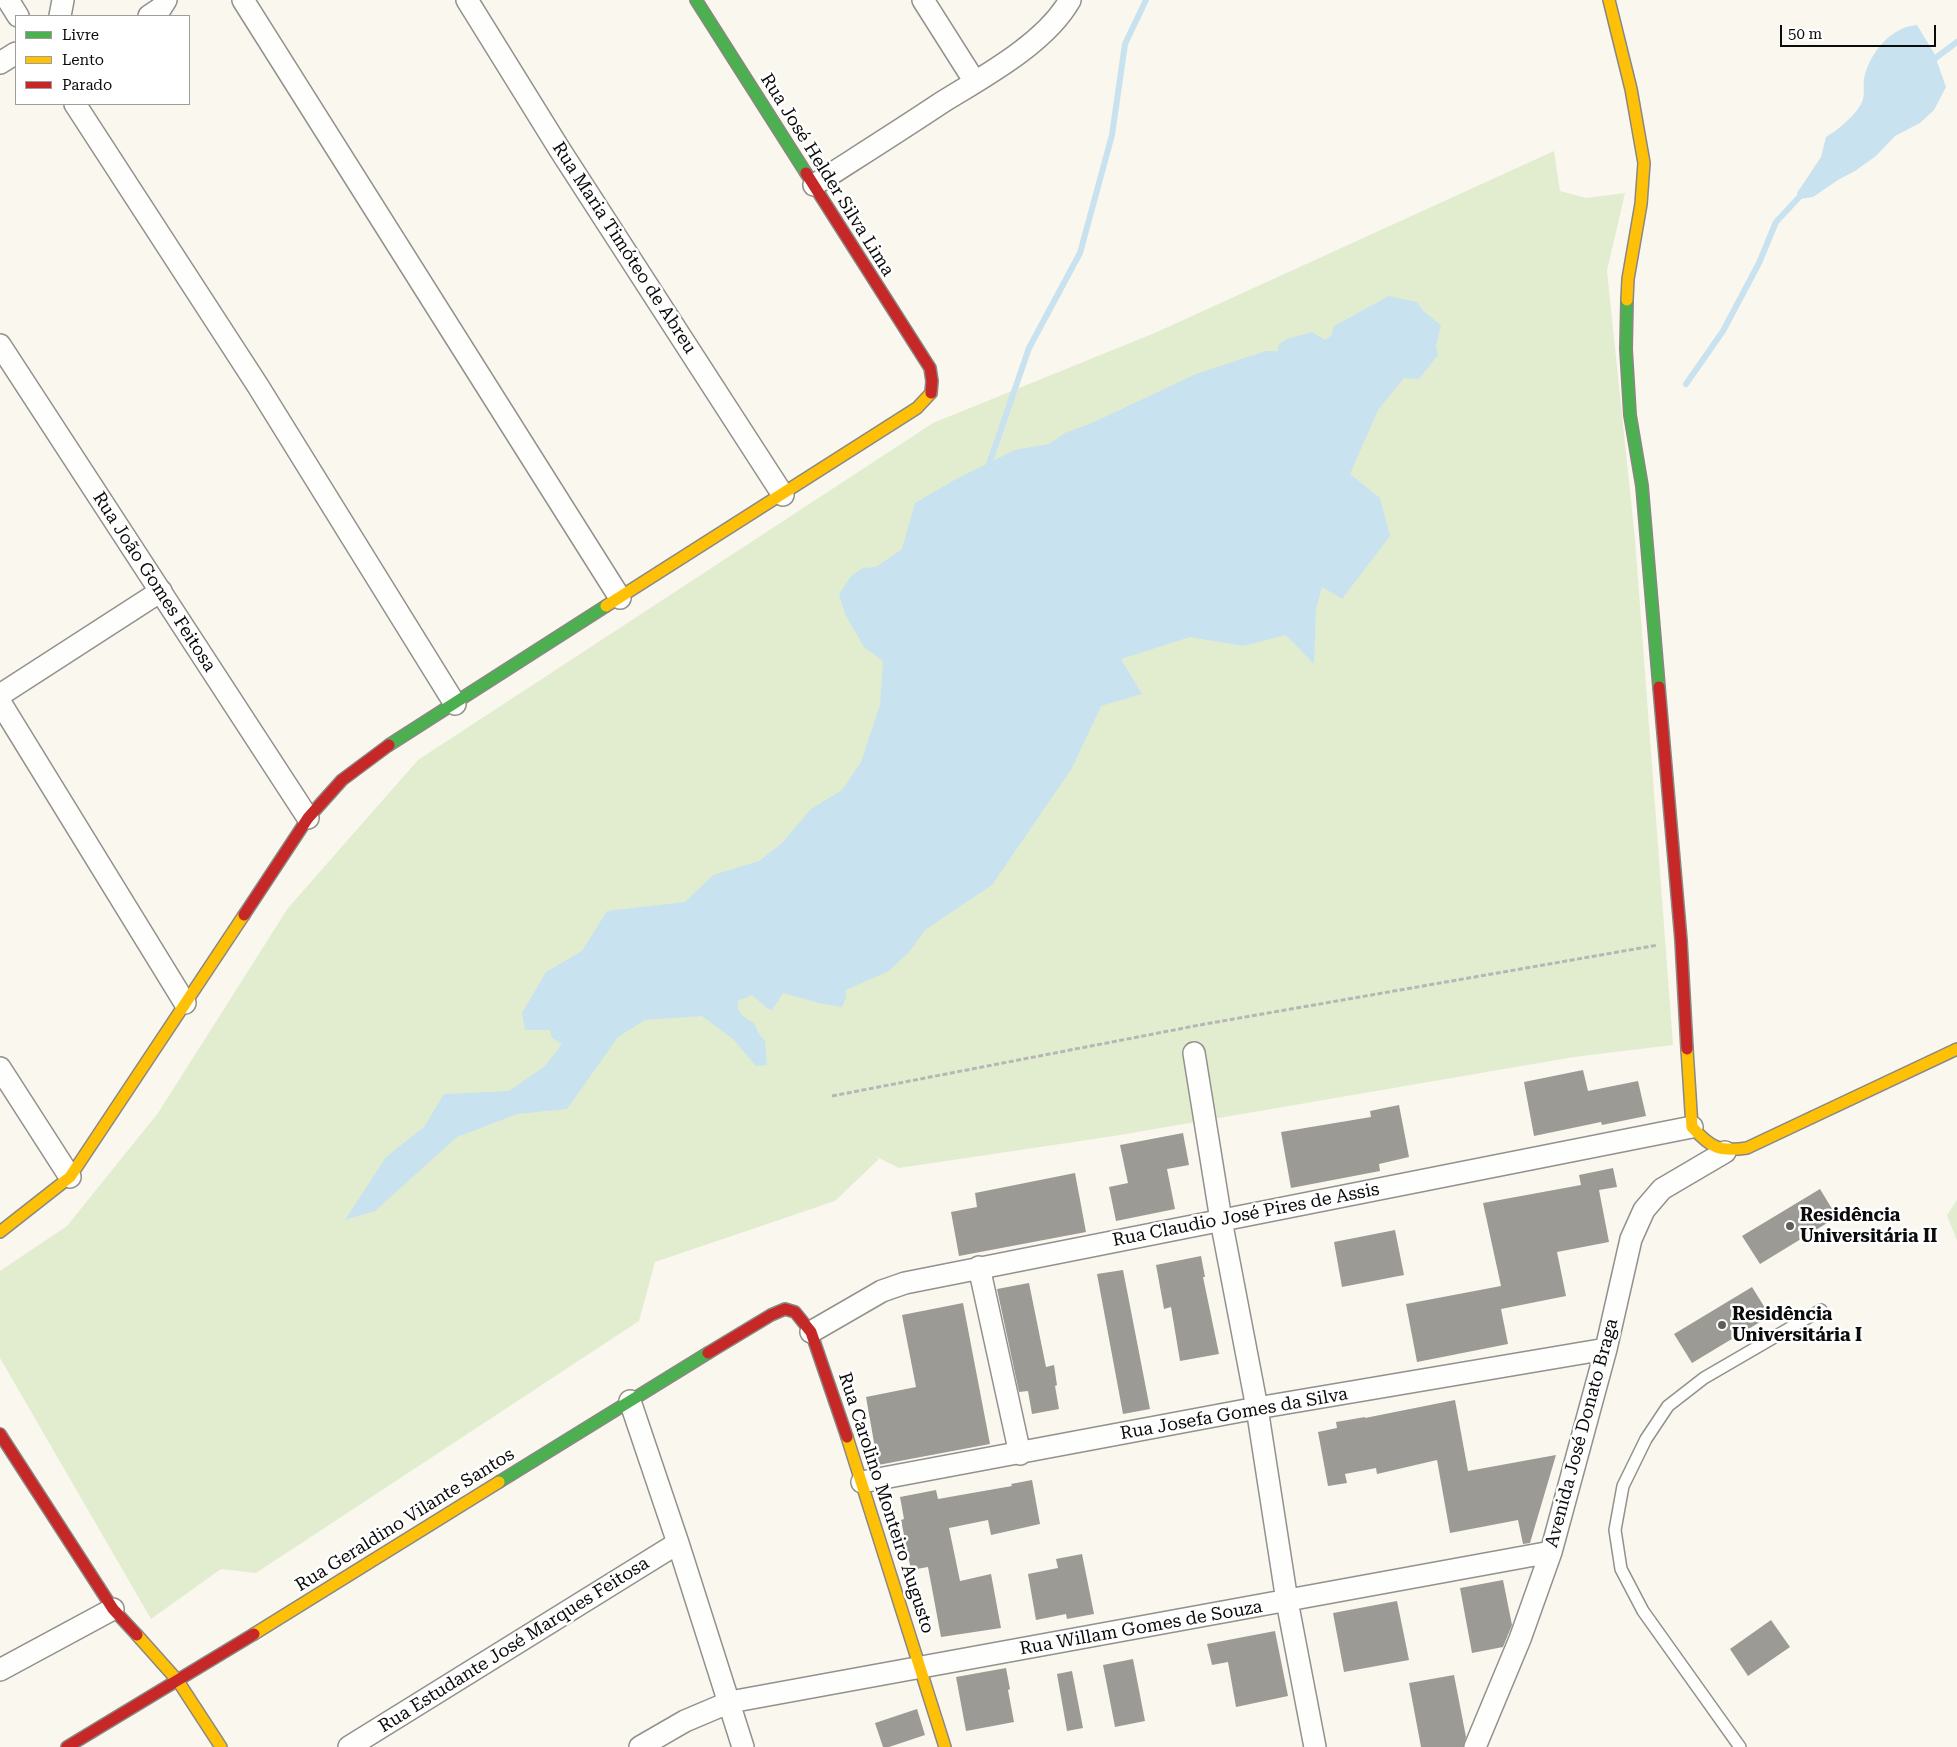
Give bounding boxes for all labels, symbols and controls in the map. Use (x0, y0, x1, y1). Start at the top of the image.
legend (15, 15, 190, 105)
scale bar (1782, 15, 1938, 47)
text: 50 m (1788, 25, 1822, 43)
text: Livre (62, 26, 99, 44)
text: Lento (62, 51, 104, 69)
street label: Rua José Helder Silva Lima (756, 70, 898, 280)
text: Parado (62, 76, 112, 94)
street label: Rua Maria Timóteo de Abreu (547, 138, 701, 358)
street label: Rua João Gomes Feitosa (88, 488, 220, 676)
street label: Rua Claudio José Pires de Assis (1111, 1178, 1381, 1252)
place label: Residência Universitária II (1800, 1205, 1937, 1248)
marker: Residência Universitária II (1784, 1220, 1796, 1232)
place label: Residência Universitária I (1732, 1304, 1862, 1346)
street label: Avenida José Donato Braga (1541, 1316, 1623, 1550)
marker: Residência Universitária I (1716, 1319, 1728, 1331)
street label: Rua Carolino Monteiro Augusto (834, 1370, 938, 1636)
street label: Rua Josefa Gomes da Silva (1118, 1383, 1350, 1445)
street label: Rua Geraldino Vilante Santos (292, 1444, 518, 1596)
street label: Rua Estudante José Marques Feitosa (375, 1552, 653, 1738)
street label: Rua Willam Gomes de Souza (1018, 1596, 1264, 1660)

